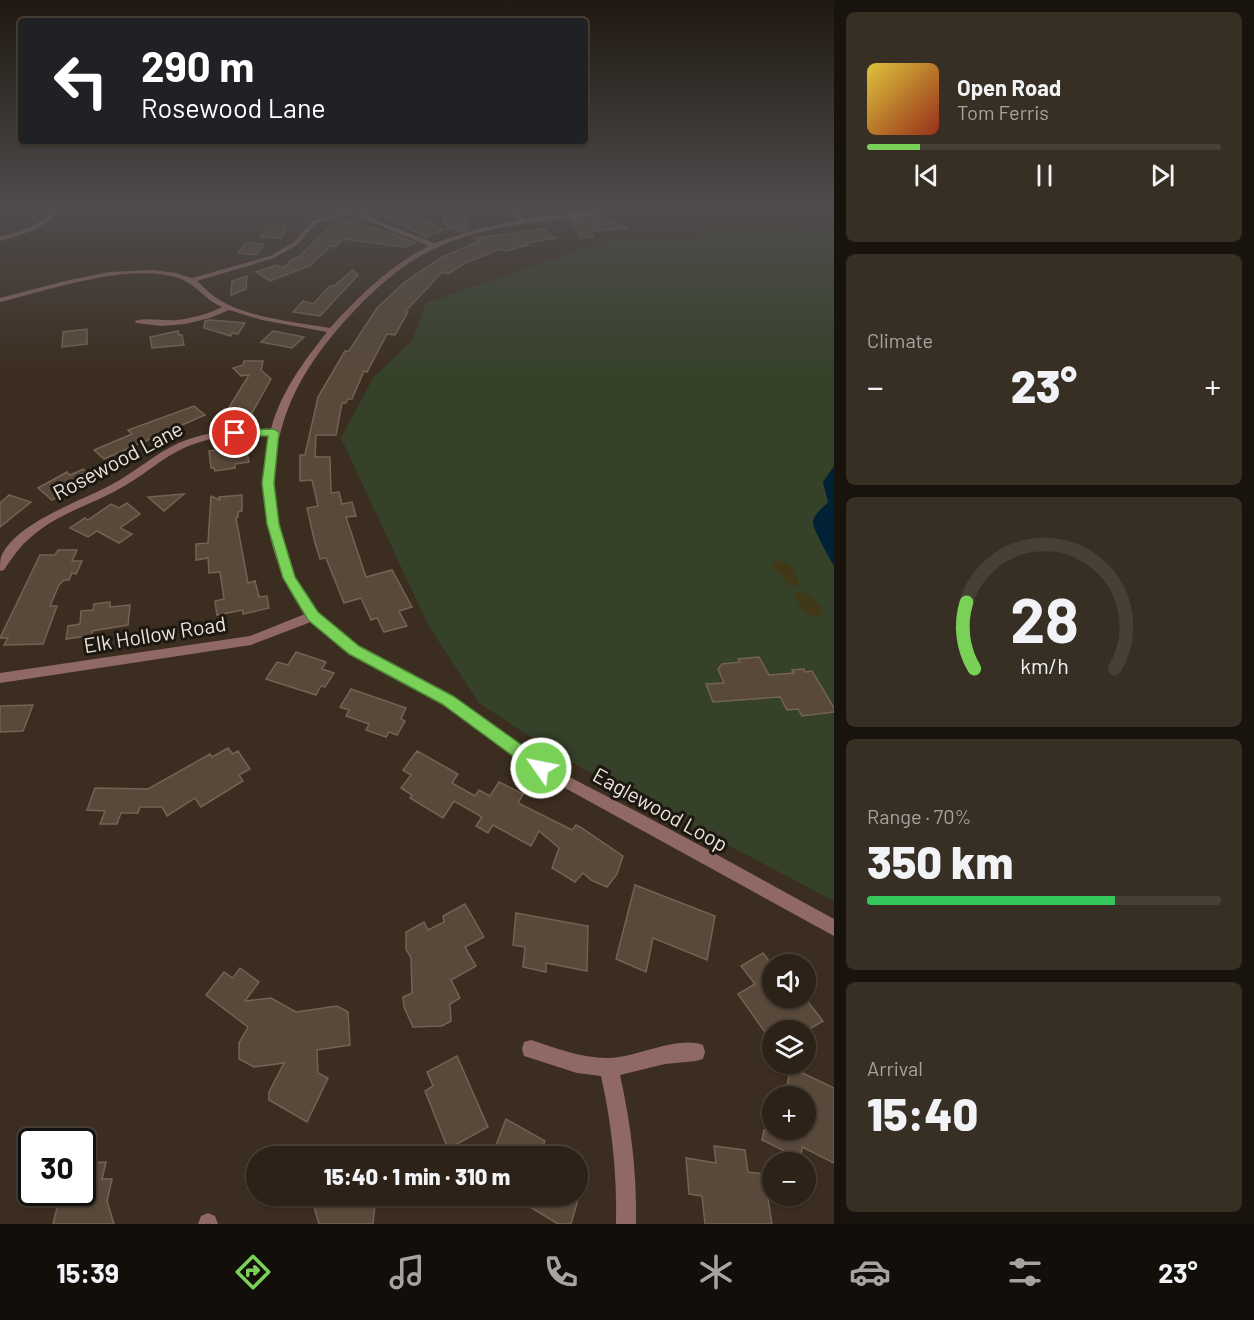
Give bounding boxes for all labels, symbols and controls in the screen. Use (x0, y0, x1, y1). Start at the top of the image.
text: 290 m (141, 40, 254, 90)
icon: left (42, 42, 120, 120)
text: Open Road (957, 74, 1061, 100)
text: Rosewood Lane (141, 91, 326, 123)
text: Tom Ferris (957, 100, 1049, 124)
icon: previous (910, 159, 943, 192)
icon: pause (1028, 159, 1061, 192)
icon: next (1146, 159, 1179, 192)
text: Climate (867, 328, 933, 352)
text: 23° (1011, 358, 1077, 412)
text: − (867, 366, 884, 406)
text: + (1204, 366, 1221, 406)
pin (209, 407, 260, 458)
street label: Rosewood Lane (48, 415, 187, 504)
icon: arrive (218, 416, 251, 449)
text: 28 (1010, 581, 1078, 655)
street label: Elk Hollow Road (82, 610, 228, 657)
text: km/h (1020, 653, 1068, 678)
position arrow (509, 736, 573, 800)
street label: Eaglewood Loop (589, 761, 732, 856)
text: Range · 70% (867, 804, 972, 828)
text: 350 km (867, 834, 1013, 888)
map controls (762, 954, 816, 1206)
button: sound (762, 954, 816, 1008)
button: layers (762, 1020, 816, 1074)
text: Arrival (867, 1056, 923, 1080)
button: + (762, 1086, 816, 1140)
text: 15:40 (867, 1086, 978, 1140)
speed limit sign: 30 (18, 1128, 96, 1206)
button: − (762, 1152, 816, 1206)
text: 15:40 · 1 min · 310 m (324, 1163, 510, 1189)
icon: directions (232, 1251, 274, 1293)
icon: music (386, 1251, 428, 1293)
icon: phone (540, 1251, 582, 1293)
icon: climate (695, 1251, 737, 1293)
icon: car (849, 1251, 891, 1293)
icon: filters (1004, 1251, 1046, 1293)
text: 15:39 (56, 1256, 119, 1288)
text: 23° (1158, 1256, 1198, 1288)

